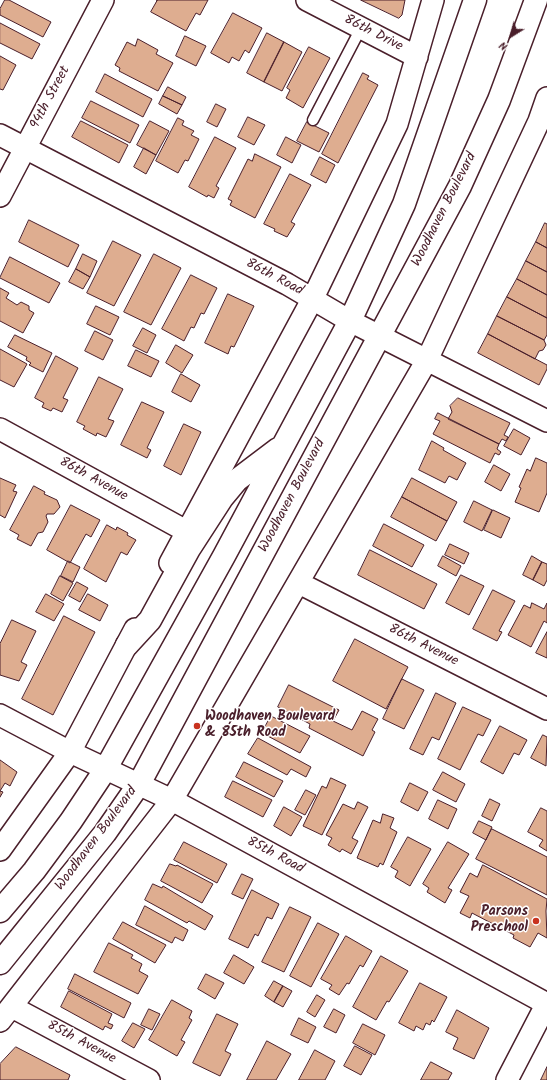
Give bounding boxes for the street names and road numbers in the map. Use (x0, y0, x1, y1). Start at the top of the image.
street label: 86th Drive (341, 12, 405, 56)
street label: 94th Street (27, 64, 75, 132)
street label: Woodhaven Boulevard (409, 150, 481, 270)
street label: 86th Road (242, 256, 306, 300)
street label: Woodhaven Boulevard (256, 437, 330, 555)
street label: 86th Avenue (56, 454, 130, 506)
street label: 86th Avenue (385, 621, 461, 671)
street label: Woodhaven Boulevard (52, 784, 142, 894)
street label: 85th Road (243, 834, 307, 878)
street label: 85th Avenue (44, 1018, 118, 1068)

